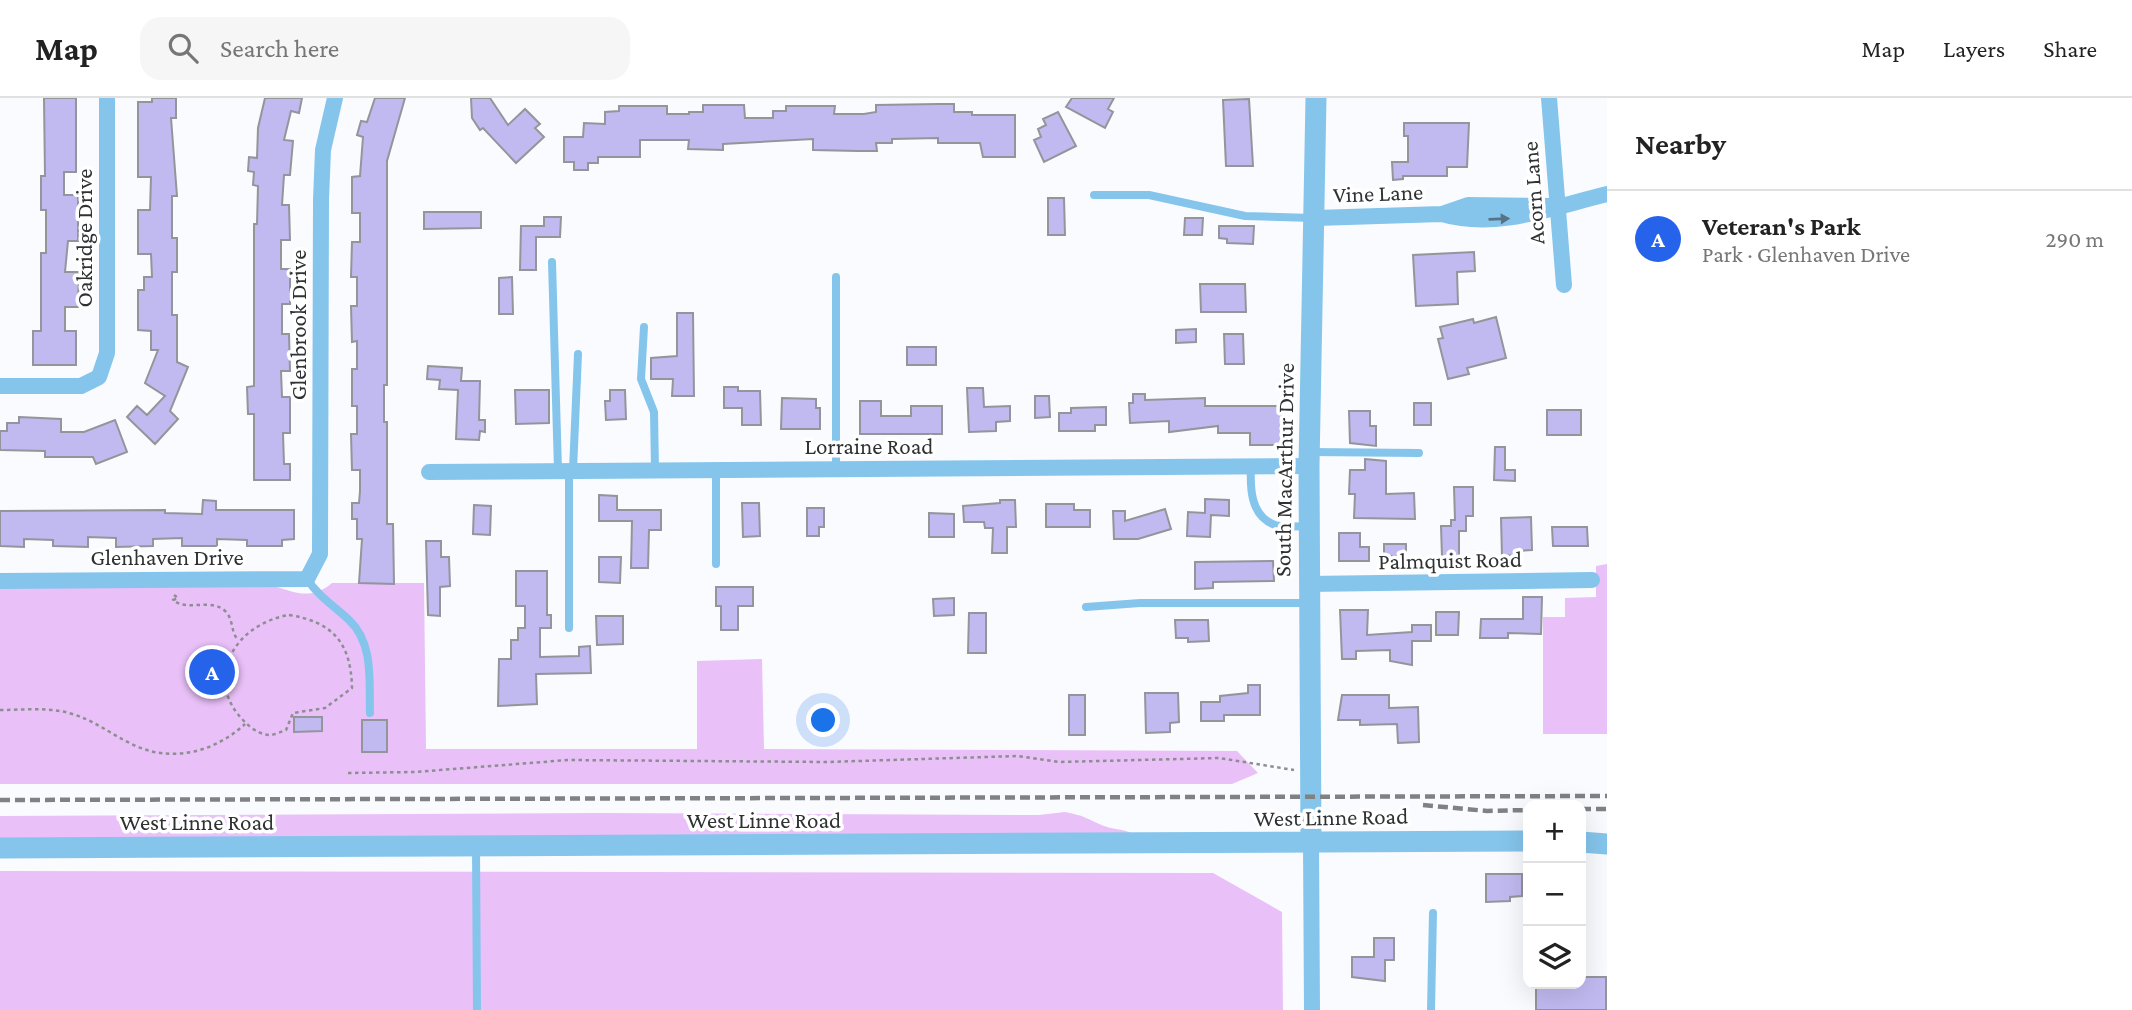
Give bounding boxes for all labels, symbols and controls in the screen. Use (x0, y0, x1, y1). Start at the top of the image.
search box (140, 17, 630, 80)
icon: search (164, 29, 202, 67)
text: Map (35, 30, 98, 67)
text: Search here (220, 34, 339, 63)
text: Map (1861, 35, 1905, 62)
text: Layers (1943, 35, 2005, 62)
text: Share (2043, 35, 2097, 62)
text: Nearby (1635, 127, 1726, 160)
street label: Acorn Lane (1516, 141, 1550, 245)
street label: Oakridge Drive (71, 169, 97, 307)
street label: Vine Lane (1333, 178, 1423, 208)
text: Veteran's Park (1702, 212, 1861, 241)
one-way arrow (1488, 213, 1510, 224)
text: A (1651, 226, 1665, 252)
text: 290 m (2046, 226, 2104, 252)
text: Park · Glenhaven Drive (1702, 241, 1910, 267)
street label: Glenbrook Drive (285, 250, 311, 400)
street label: South MacArthur Drive (1269, 363, 1299, 577)
street label: Lorraine Road (805, 433, 933, 459)
street label: Glenhaven Drive (90, 544, 244, 570)
street label: Palmquist Road (1378, 546, 1522, 574)
pin: A (189, 646, 235, 698)
your location (806, 703, 840, 737)
map controls (1523, 800, 1586, 989)
button: + (1523, 800, 1586, 863)
street label: West Linne Road (1254, 803, 1408, 831)
street label: West Linne Road (687, 807, 841, 833)
street label: West Linne Road (120, 809, 274, 835)
button: − (1523, 863, 1586, 926)
button: layers (1523, 926, 1586, 989)

